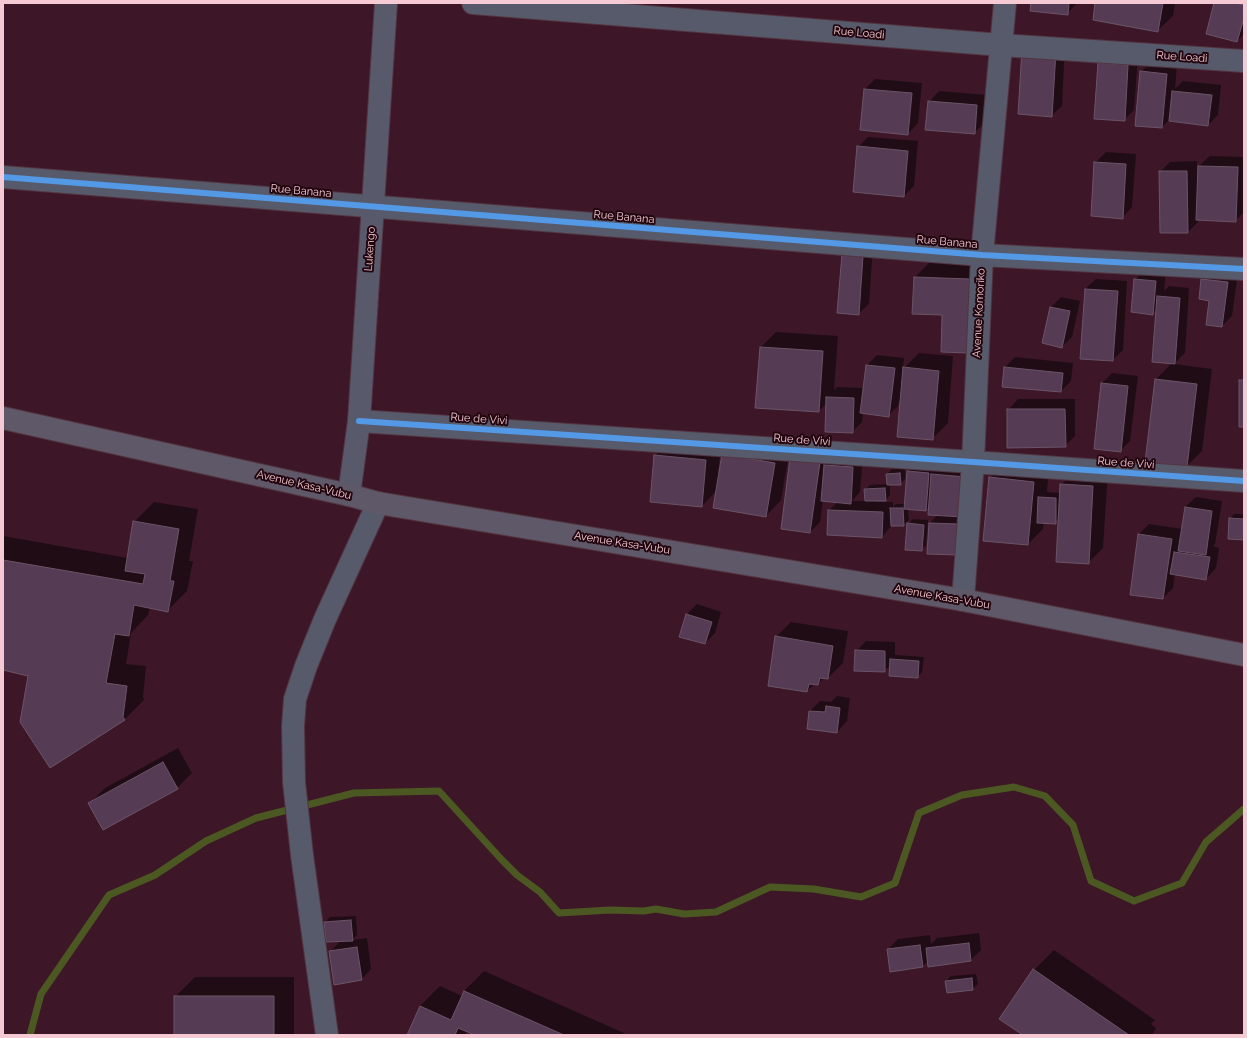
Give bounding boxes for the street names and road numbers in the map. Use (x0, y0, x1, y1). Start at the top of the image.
street label: Rue Loadi (833, 24, 885, 42)
street label: Rue Loadi (1156, 49, 1208, 65)
street label: Rue Banana (270, 182, 332, 200)
street label: Rue Banana (593, 208, 655, 226)
street label: Lukengo (362, 226, 378, 272)
street label: Rue Banana (916, 233, 978, 251)
street label: Avenue Komoriko (970, 268, 988, 358)
street label: Rue de Vivi (450, 410, 508, 428)
street label: Rue de Vivi (773, 431, 831, 449)
street label: Rue de Vivi (1097, 454, 1155, 472)
street label: Avenue Kasa-Vubu (255, 468, 353, 502)
street label: Avenue Kasa-Vubu (573, 529, 671, 557)
street label: Avenue Kasa-Vubu (893, 582, 991, 612)

